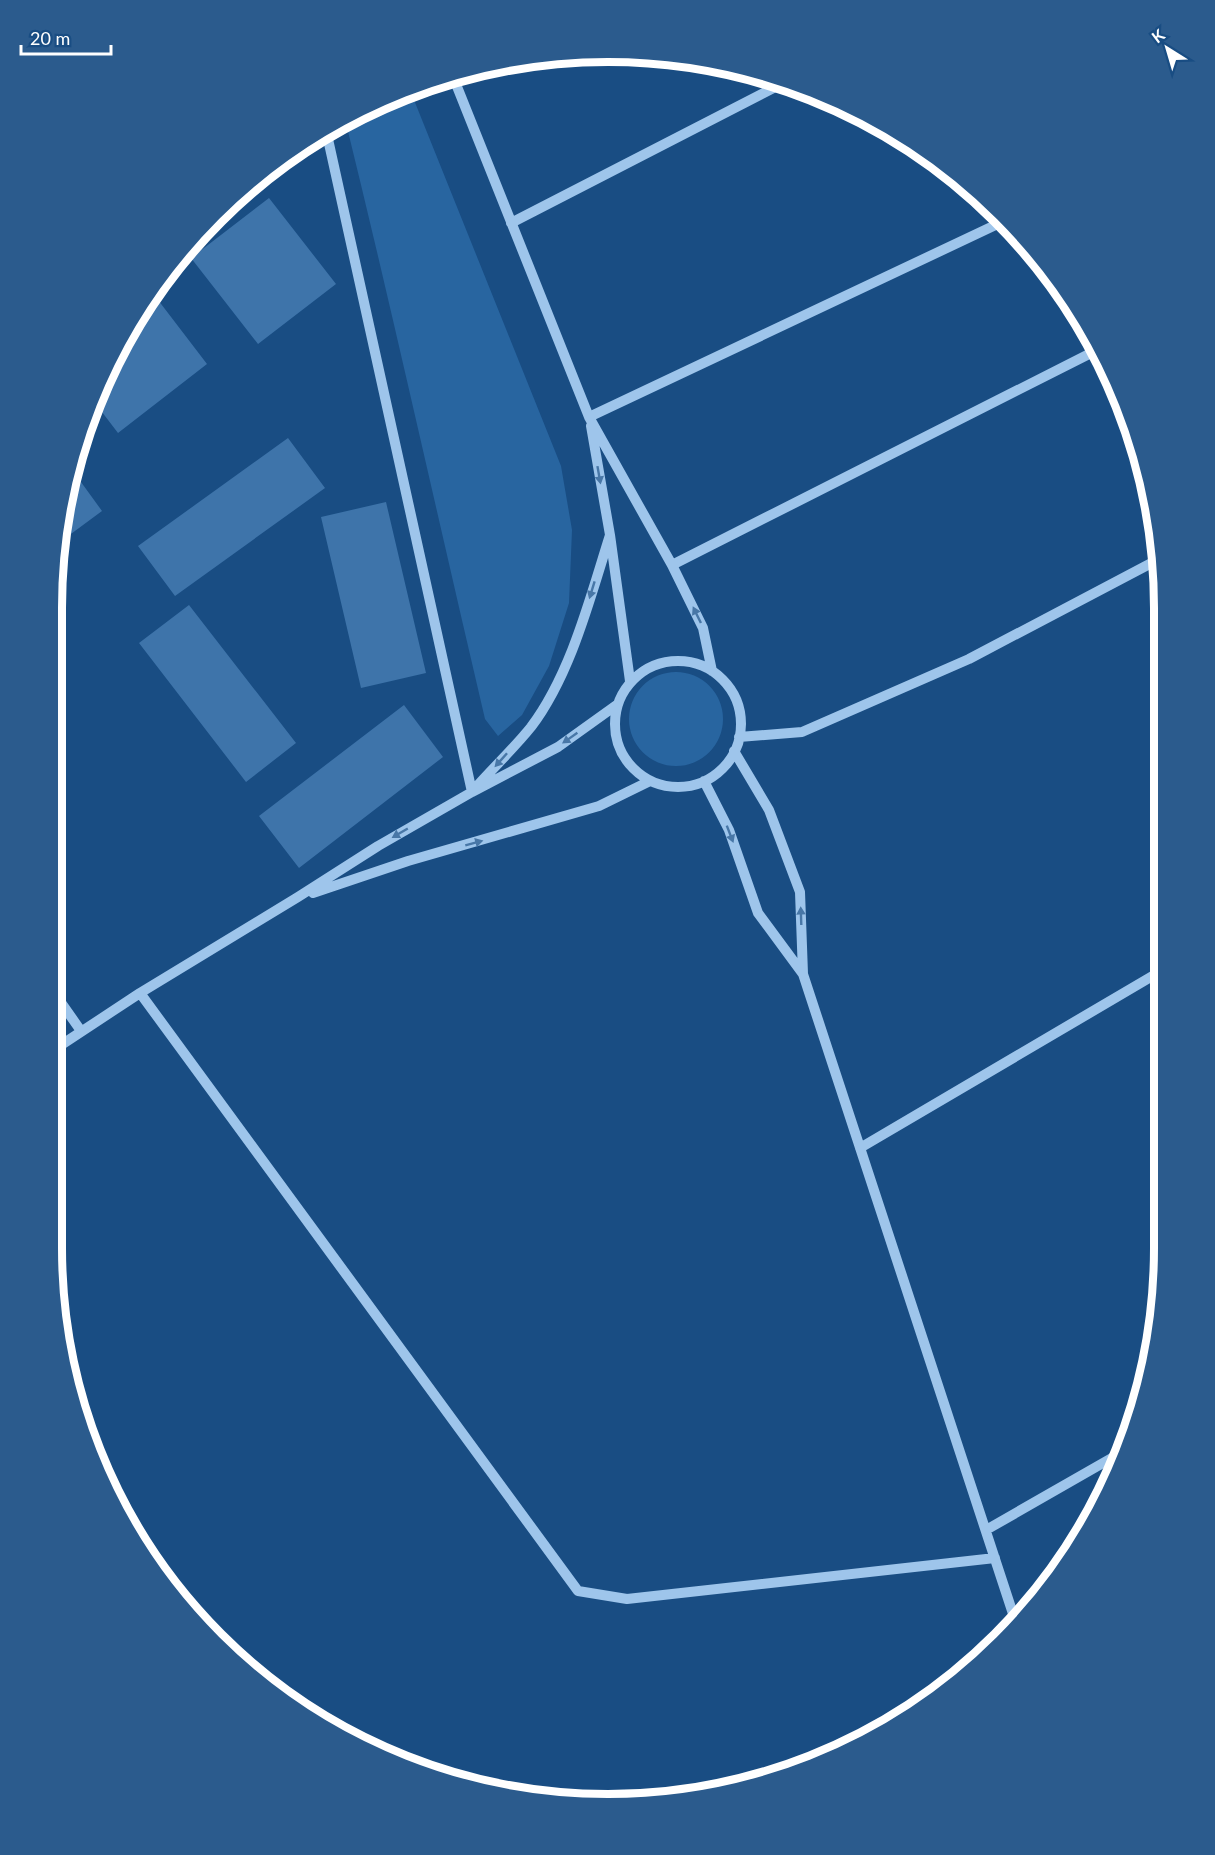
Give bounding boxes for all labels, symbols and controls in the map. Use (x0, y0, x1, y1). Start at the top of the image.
scale bar (21, 18, 111, 56)
north arrow (1137, 18, 1197, 78)
text: K (1148, 24, 1169, 47)
text: 20 m (30, 27, 70, 49)
one-way arrow (595, 465, 604, 484)
one-way arrow (587, 581, 596, 599)
one-way arrow (692, 606, 701, 623)
one-way arrow (562, 732, 578, 744)
one-way arrow (495, 752, 508, 767)
one-way arrow (725, 825, 735, 843)
one-way arrow (391, 828, 408, 838)
one-way arrow (466, 838, 484, 847)
one-way arrow (796, 906, 805, 925)

